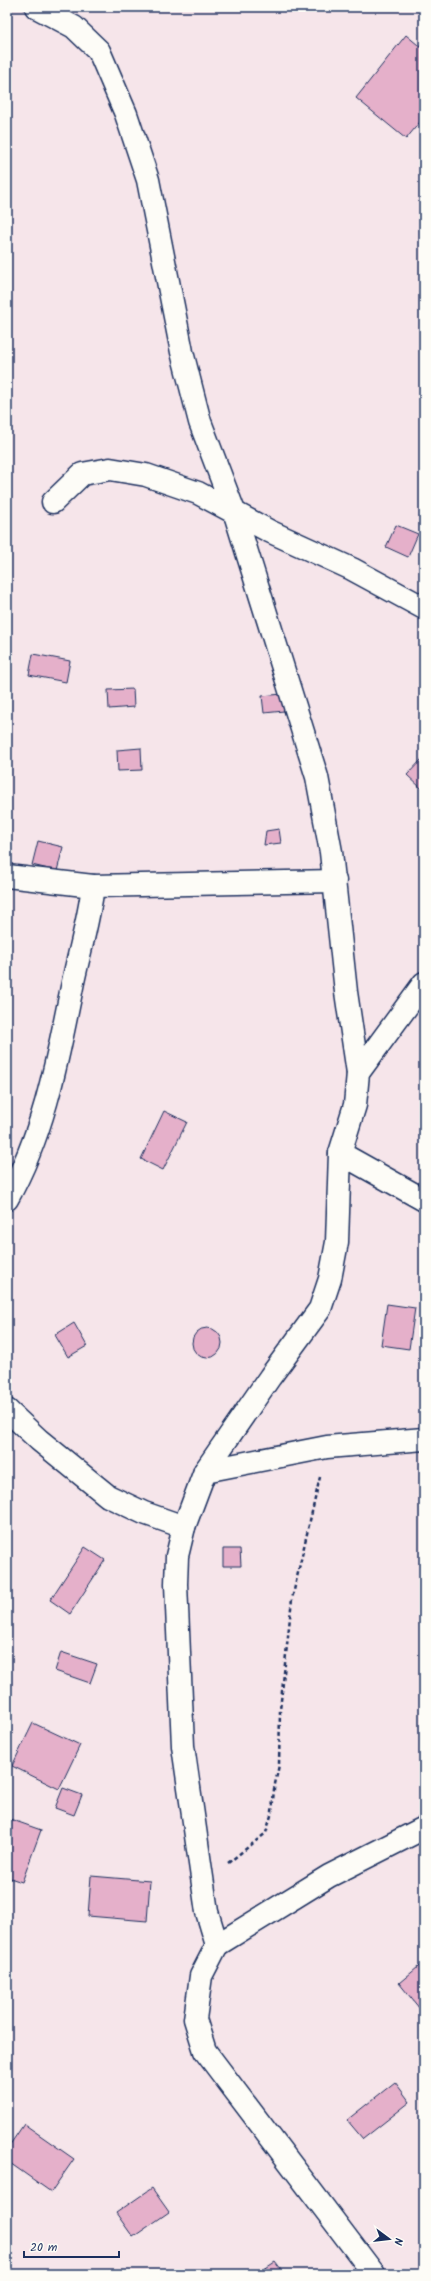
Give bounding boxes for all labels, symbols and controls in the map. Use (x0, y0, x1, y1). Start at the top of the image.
north arrow (369, 2219, 409, 2259)
scale bar (24, 2233, 119, 2259)
text: N (388, 2236, 407, 2247)
text: 20 m (30, 2238, 58, 2257)

